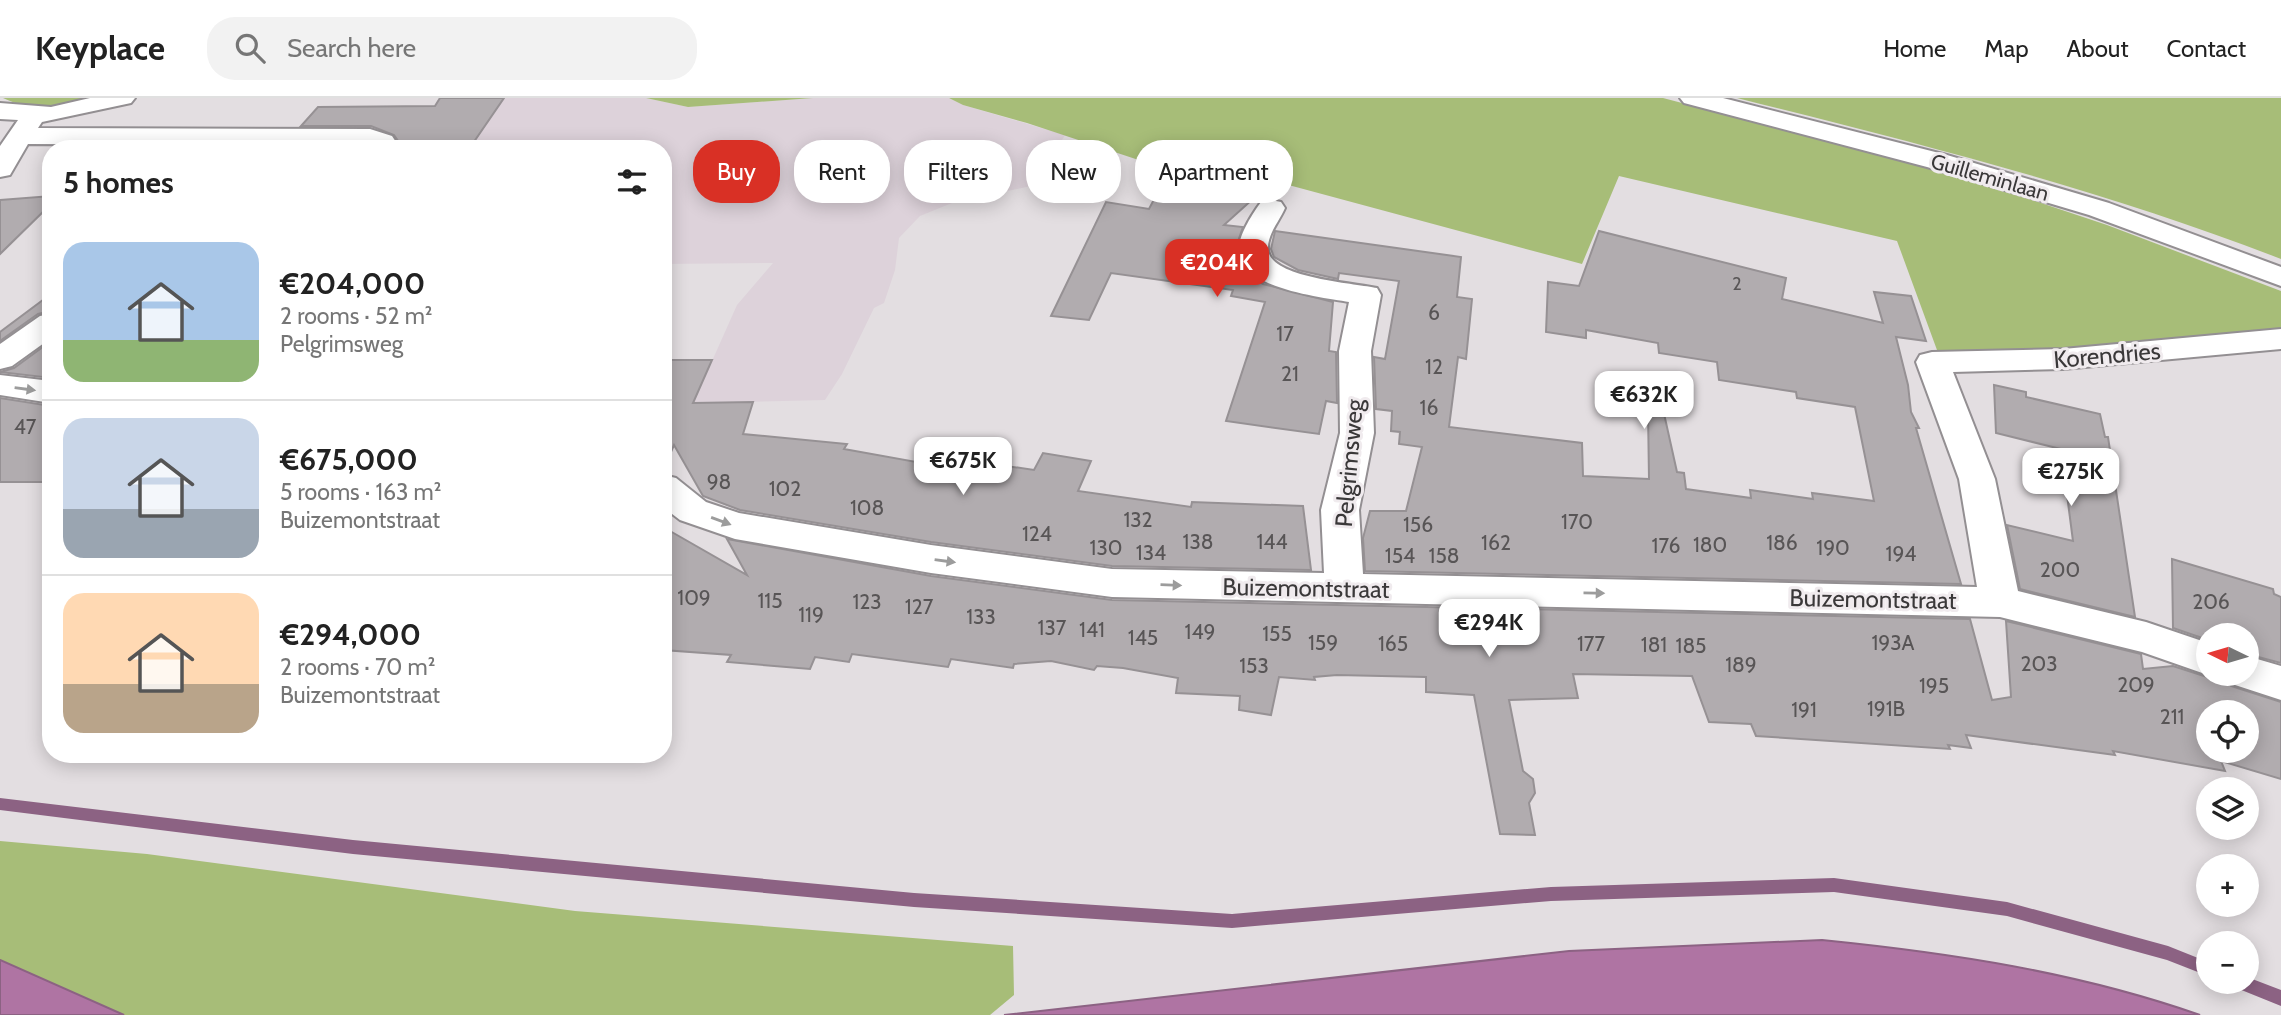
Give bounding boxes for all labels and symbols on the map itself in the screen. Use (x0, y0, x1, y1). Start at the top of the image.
street label: Guilleminlaan (1928, 148, 2052, 206)
pin: €204K (1168, 240, 1266, 299)
house number: 2 (1732, 273, 1742, 295)
house number: 6 (1428, 300, 1440, 325)
house number: 17 (1276, 321, 1294, 346)
street label: Korendries (2052, 336, 2162, 374)
house number: 12 (1425, 354, 1443, 379)
house number: 21 (1281, 361, 1299, 386)
pin: €632K (1595, 372, 1693, 431)
one-way arrow (15, 383, 37, 394)
house number: 16 (1420, 395, 1438, 420)
street label: Pelgrimsweg (1329, 397, 1369, 528)
house number: 47 (14, 414, 37, 439)
pin: €675K (914, 438, 1012, 497)
pin: €275K (2022, 448, 2120, 508)
house number: 98 (707, 469, 731, 494)
house number: 102 (769, 476, 801, 501)
house number: 108 (850, 495, 884, 520)
house number: 132 (1123, 507, 1153, 532)
house number: 170 (1561, 509, 1593, 534)
house number: 156 (1403, 512, 1433, 537)
one-way arrow (710, 516, 731, 527)
house number: 124 (1022, 521, 1052, 546)
house number: 138 (1183, 529, 1213, 554)
house number: 144 (1256, 529, 1288, 554)
house number: 162 (1481, 530, 1511, 555)
house number: 186 (1766, 530, 1798, 555)
house number: 180 (1693, 532, 1727, 557)
house number: 176 (1652, 533, 1680, 558)
house number: 130 (1090, 535, 1122, 560)
house number: 190 (1816, 535, 1850, 560)
house number: 134 (1136, 540, 1166, 565)
house number: 194 (1886, 541, 1916, 566)
house number: 154 (1385, 543, 1415, 568)
house number: 158 (1429, 543, 1459, 568)
one-way arrow (934, 556, 956, 567)
house number: 200 (2040, 557, 2080, 582)
street label: Buizemontstraat (1222, 572, 1390, 604)
one-way arrow (1160, 579, 1182, 590)
street label: Buizemontstraat (1789, 583, 1957, 615)
house number: 109 (677, 585, 711, 610)
house number: 115 (757, 588, 783, 613)
one-way arrow (1583, 588, 1605, 599)
house number: 123 (852, 589, 882, 614)
house number: 206 (2192, 589, 2230, 614)
house number: 127 (905, 594, 934, 619)
pin: €294K (1440, 600, 1538, 659)
house number: 119 (798, 602, 824, 627)
house number: 133 (966, 604, 996, 629)
house number: 137 (1038, 615, 1067, 640)
house number: 141 (1079, 617, 1105, 642)
house number: 149 (1185, 619, 1215, 644)
house number: 155 (1262, 621, 1292, 646)
north arrow (2196, 623, 2259, 686)
house number: 145 (1128, 625, 1158, 650)
house number: 159 (1308, 630, 1338, 655)
house number: 193A (1871, 630, 1915, 655)
house number: 165 (1378, 631, 1408, 656)
house number: 177 (1577, 631, 1605, 656)
house number: 181 (1641, 632, 1667, 657)
house number: 185 (1676, 633, 1706, 658)
house number: 203 (2020, 651, 2058, 676)
house number: 189 (1725, 652, 1757, 677)
house number: 153 (1239, 653, 1269, 678)
house number: 209 (2117, 672, 2155, 697)
house number: 195 (1919, 673, 1949, 698)
house number: 191B (1867, 696, 1905, 721)
house number: 191 (1791, 697, 1817, 722)
house number: 211 (2160, 704, 2184, 729)

